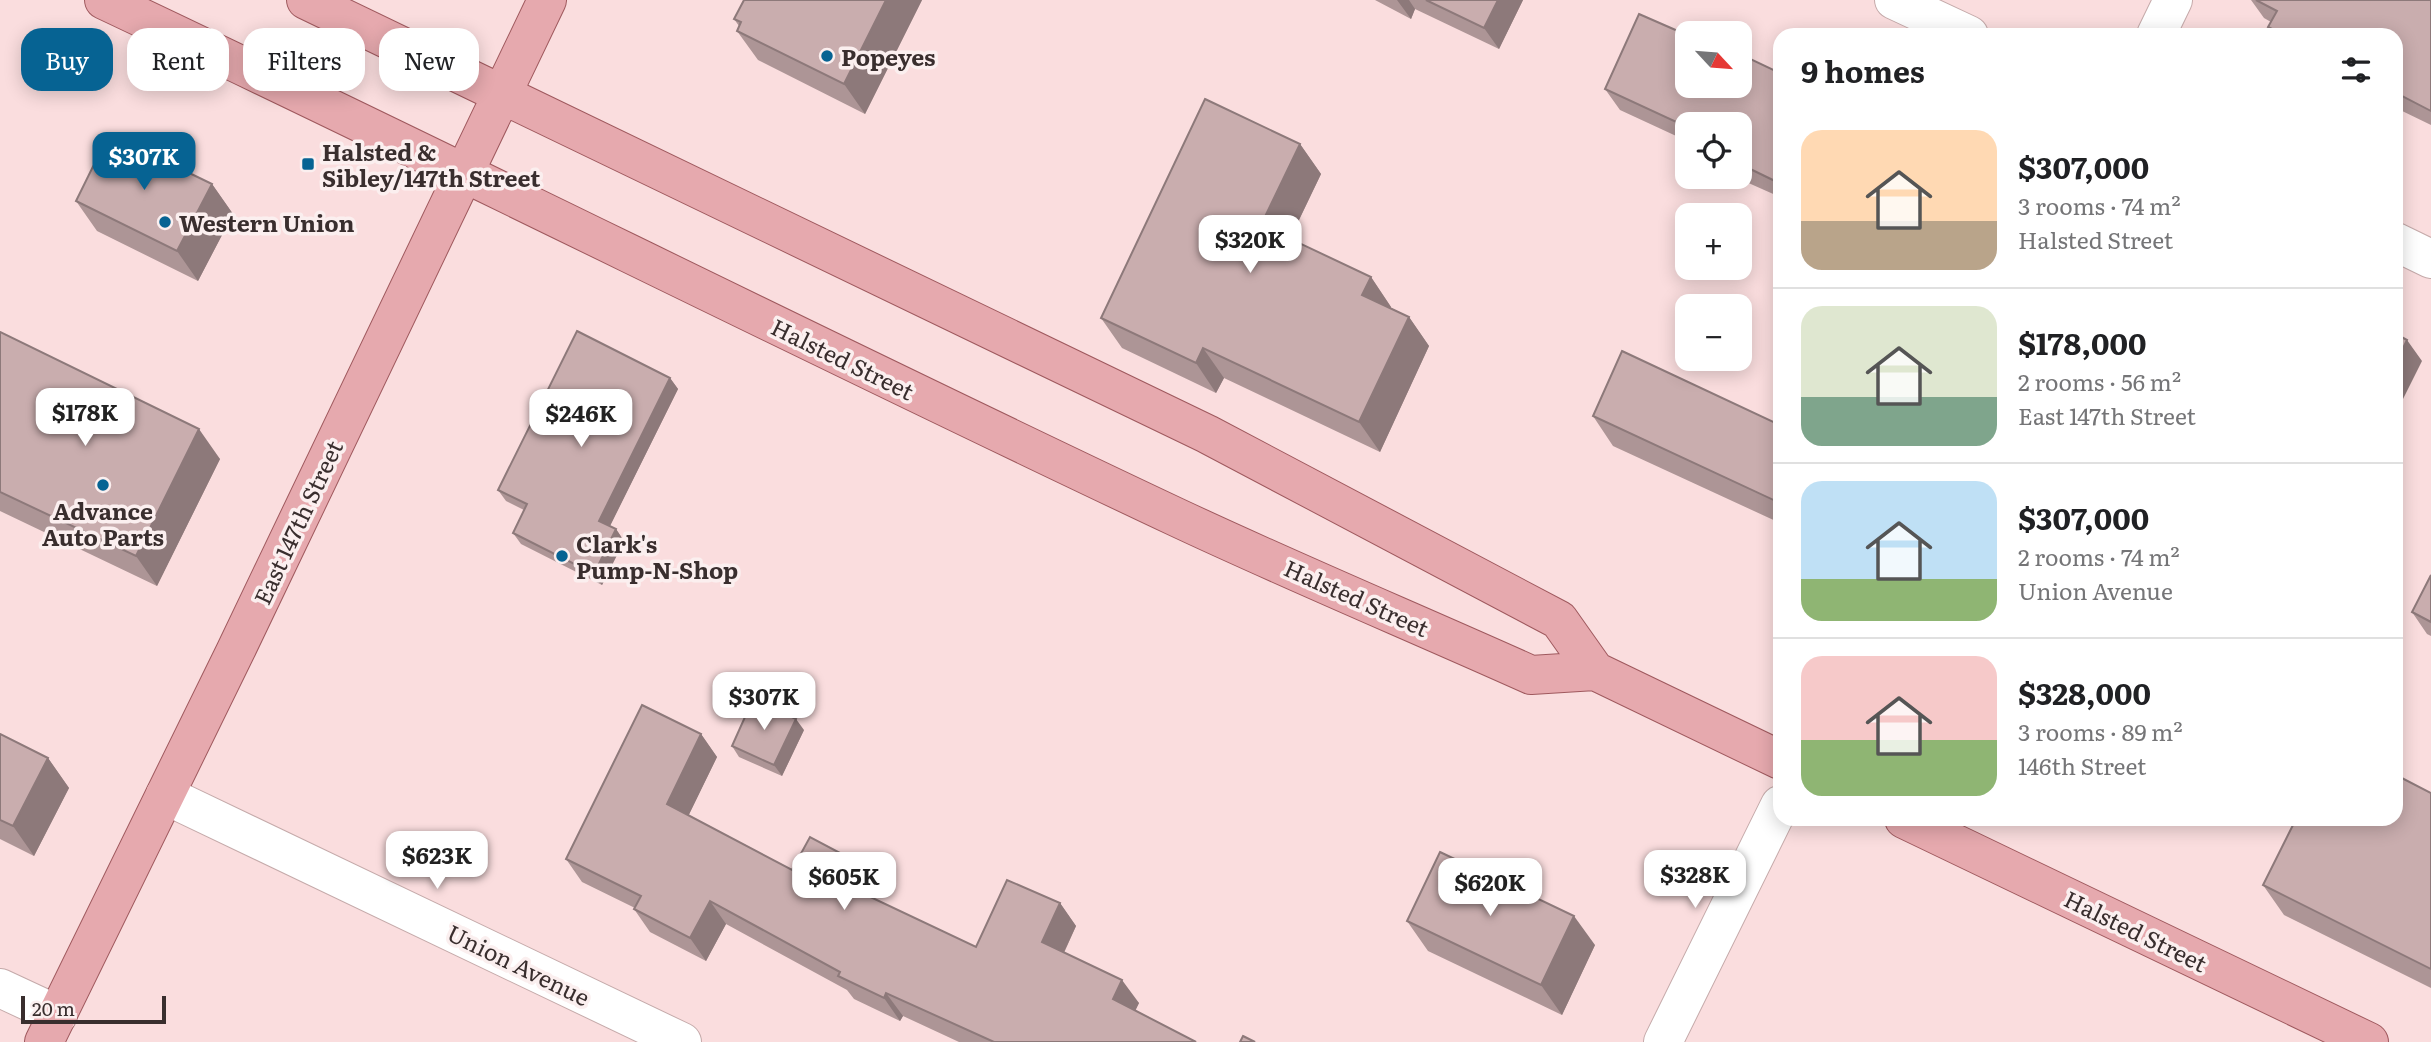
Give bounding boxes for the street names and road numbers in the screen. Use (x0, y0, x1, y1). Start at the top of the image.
street label: Halsted Street (766, 309, 921, 408)
street label: East 147th Street (244, 434, 350, 610)
street label: Halsted Street (1279, 550, 1435, 644)
street label: Halsted Street (2059, 881, 2214, 980)
street label: Union Avenue (442, 915, 596, 1013)

